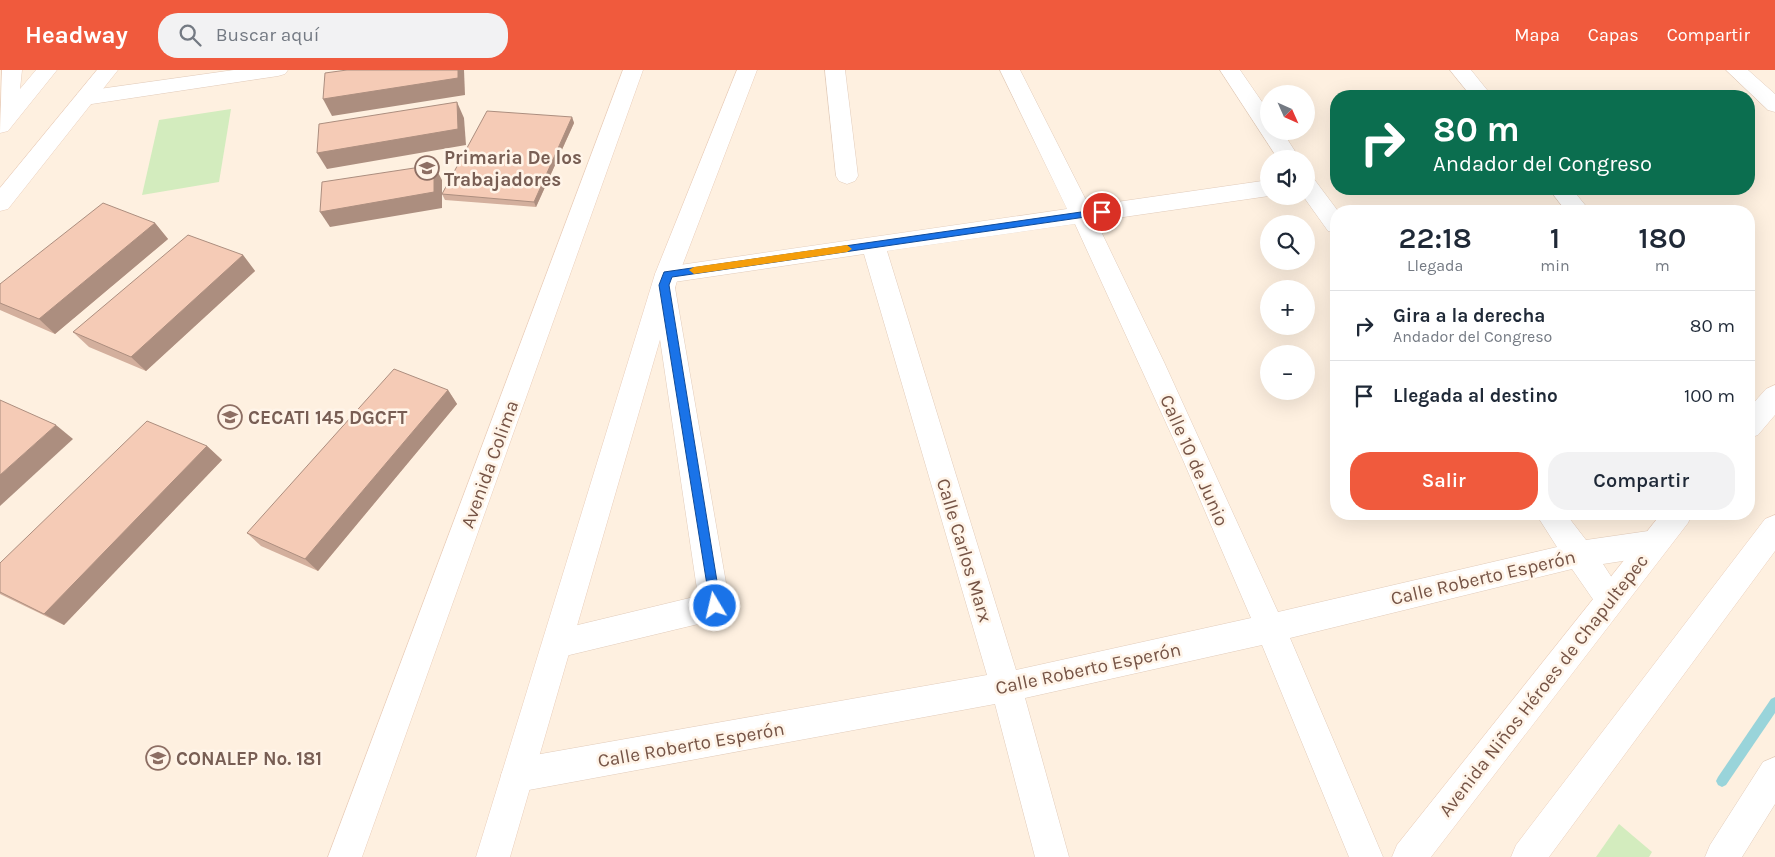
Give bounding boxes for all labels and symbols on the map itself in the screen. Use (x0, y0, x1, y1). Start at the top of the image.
north arrow (1260, 85, 1315, 140)
place label: Primaria De los Trabajadores (444, 147, 582, 191)
school or university icon: Primaria De los Trabajadores (414, 155, 440, 181)
pin (1081, 191, 1123, 233)
street label: Calle 10 de Junio (1155, 391, 1233, 529)
street label: Avenida Colima (457, 397, 523, 531)
school or university icon: CECATI 145 DGCFT (217, 404, 243, 430)
place label: CECATI 145 DGCFT (248, 407, 407, 429)
street label: Calle Carlos Marx (932, 476, 996, 625)
street label: Calle Roberto Esperón (1389, 546, 1578, 610)
street label: Avenida Niños Héroes de Chapultepec (1435, 550, 1653, 821)
position arrow (688, 579, 740, 631)
street label: Calle Roberto Esperón (993, 639, 1183, 699)
street label: Calle Roberto Esperón (596, 718, 786, 772)
school or university icon: CONALEP No. 181 (145, 745, 171, 771)
place label: CONALEP No. 181 (176, 748, 322, 770)

